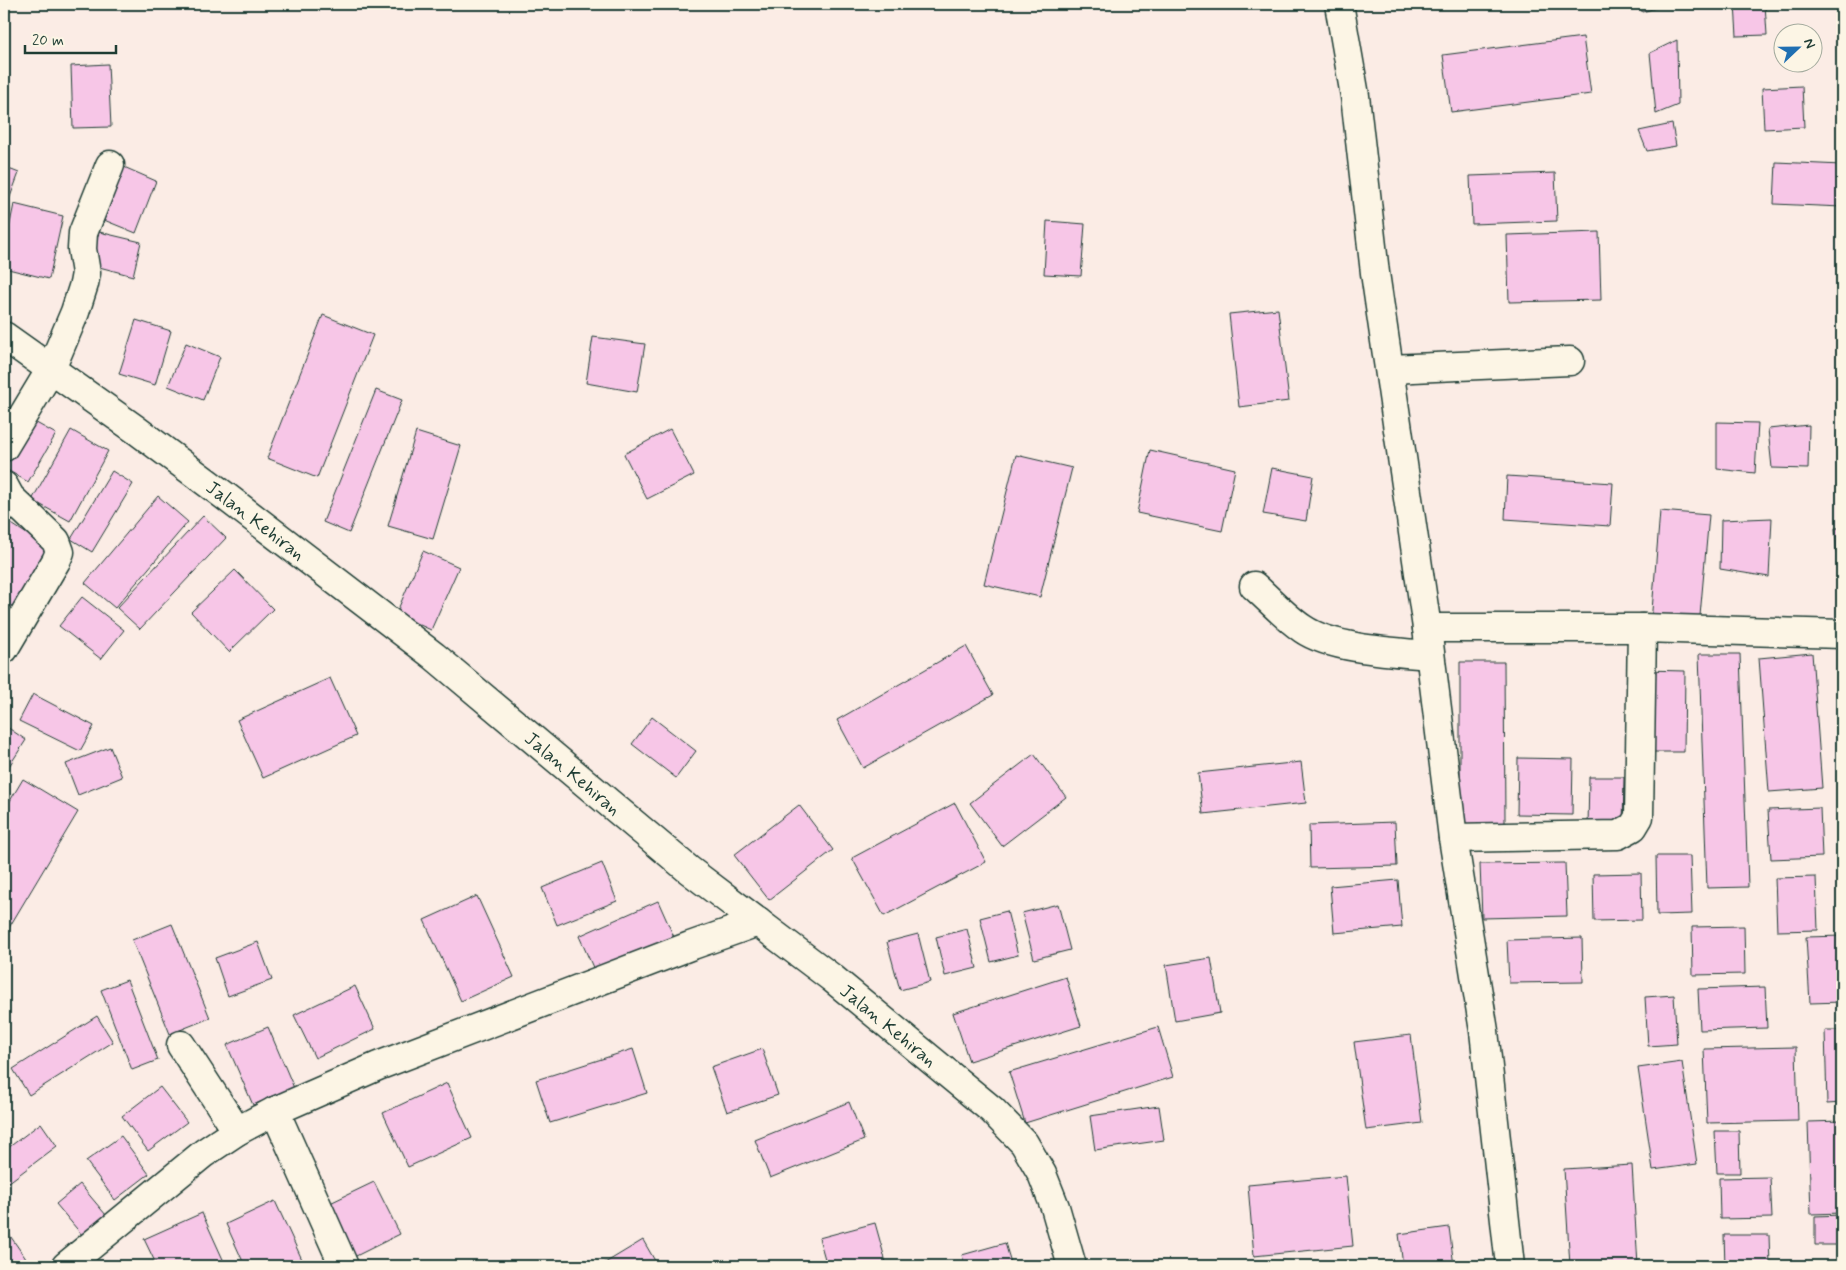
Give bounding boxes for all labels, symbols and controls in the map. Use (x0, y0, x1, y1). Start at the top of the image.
scale bar (25, 22, 116, 54)
north arrow (1774, 22, 1824, 72)
text: 20 m (32, 31, 64, 51)
text: N (1799, 36, 1819, 51)
street label: Jalan Kehiran (201, 475, 310, 567)
street label: Jalan Kehiran (519, 726, 626, 822)
street label: Jalan Kehiran (834, 979, 942, 1073)

